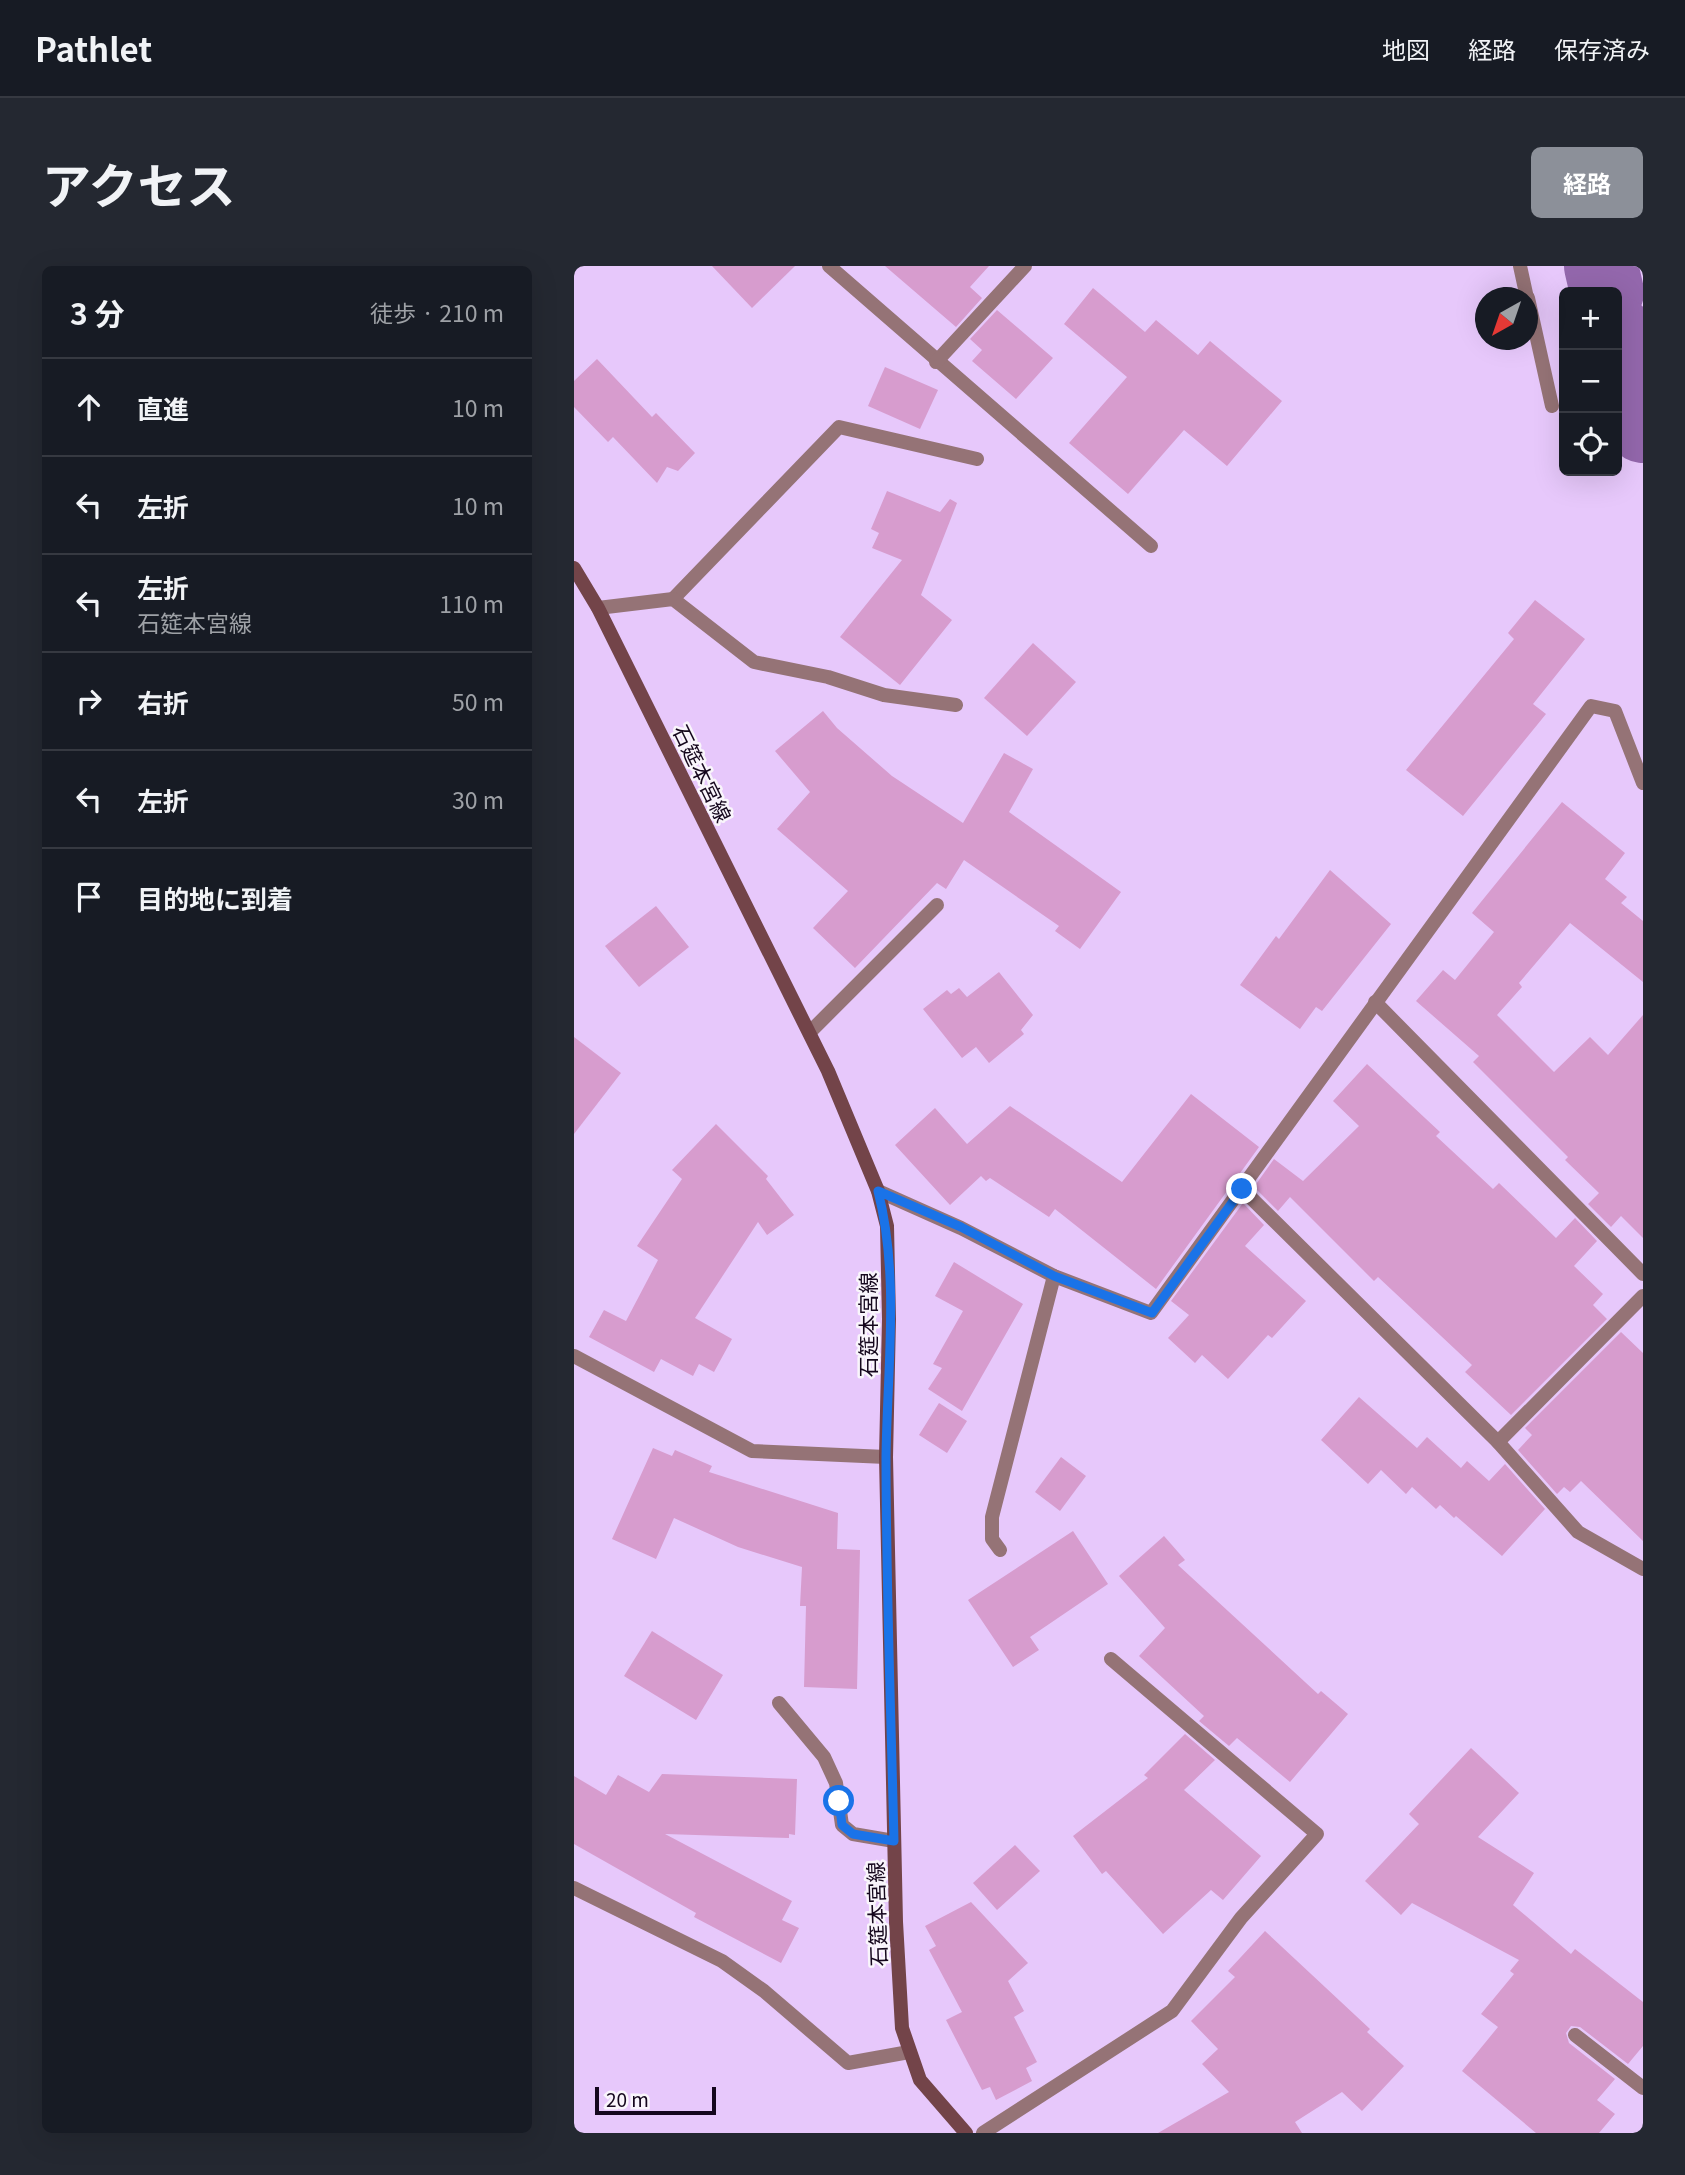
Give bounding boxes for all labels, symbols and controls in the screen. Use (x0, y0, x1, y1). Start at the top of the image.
text: Pathlet (35, 24, 152, 72)
text: 地図 (1382, 31, 1430, 66)
text: 経路 (1468, 31, 1516, 66)
text: 保存済み (1554, 31, 1650, 66)
text: アクセス (42, 147, 236, 218)
button: 経路 (1531, 147, 1643, 218)
north arrow (1475, 287, 1538, 350)
map controls (1559, 287, 1622, 476)
button: + (1559, 287, 1622, 350)
text: 3 分 (70, 290, 125, 334)
text: 徒歩 · 210 m (370, 295, 504, 329)
button: − (1559, 350, 1622, 413)
icon: ahead (70, 388, 108, 426)
text: 直進 (137, 389, 189, 426)
text: 10 m (452, 390, 504, 424)
button: locate (1559, 413, 1622, 476)
icon: left (70, 486, 108, 524)
text: 左折 (137, 487, 189, 524)
text: 10 m (452, 488, 504, 522)
text: 左折 (137, 568, 189, 605)
icon: left (70, 584, 108, 622)
text: 110 m (439, 586, 504, 620)
text: 石筵本宮線 (137, 605, 252, 639)
icon: right (70, 682, 108, 720)
text: 右折 (137, 683, 189, 720)
text: 50 m (452, 684, 504, 718)
street label: 石筵本宮線 (667, 719, 739, 827)
icon: left (70, 780, 108, 818)
text: 左折 (137, 781, 189, 818)
text: 30 m (452, 782, 504, 816)
icon: arrive (70, 878, 108, 916)
text: 目的地に到着 (137, 879, 293, 916)
route end (1226, 1173, 1257, 1204)
street label: 石筵本宮線 (852, 1273, 882, 1378)
route start (823, 1785, 854, 1816)
street label: 石筵本宮線 (859, 1861, 893, 1967)
scale bar (595, 2084, 716, 2116)
text: 20 m (606, 2085, 649, 2112)

